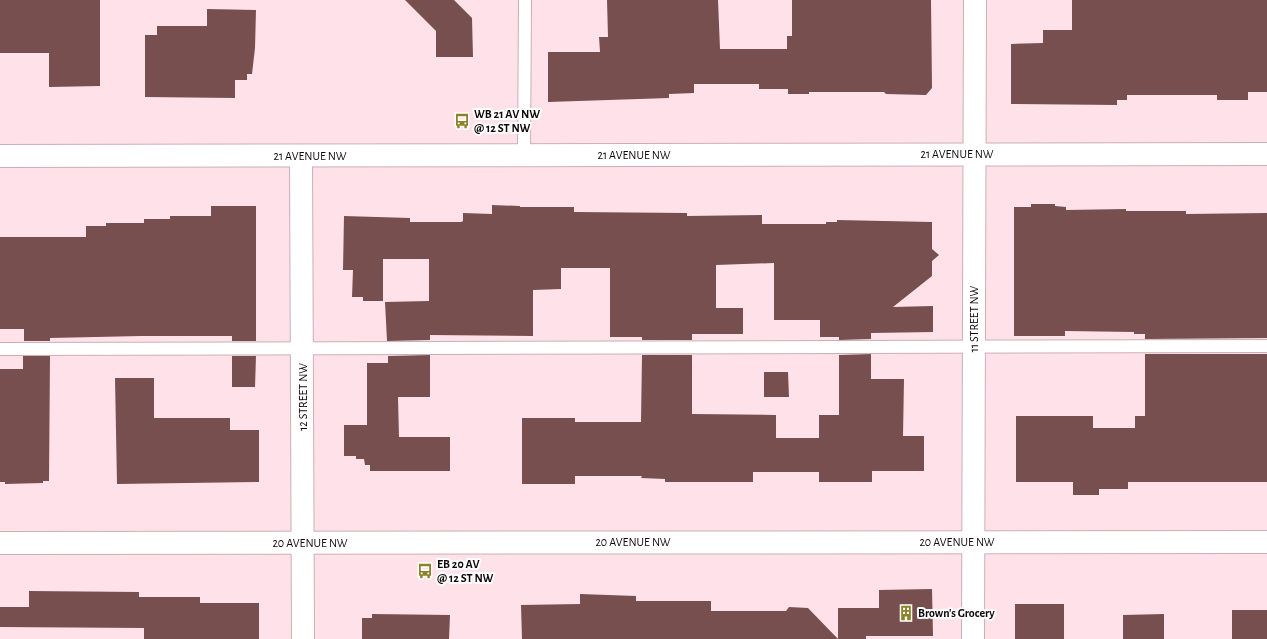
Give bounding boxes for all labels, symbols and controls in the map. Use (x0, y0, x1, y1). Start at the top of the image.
place label: WB 21 AV NW @ 12 ST NW (474, 108, 540, 134)
bus stop icon: WB 21 AV NW @ 12 ST NW (453, 112, 471, 130)
street label: 21 AVENUE NW (921, 148, 994, 160)
street label: 21 AVENUE NW (598, 149, 671, 161)
street label: 21 AVENUE NW (274, 150, 347, 162)
street label: 11 STREET NW (968, 286, 980, 352)
street label: 12 STREET NW (297, 363, 309, 431)
street label: 20 AVENUE NW (595, 536, 671, 548)
street label: 20 AVENUE NW (919, 536, 995, 548)
street label: 20 AVENUE NW (272, 537, 348, 549)
place label: EB 20 AV @ 12 ST NW (437, 558, 494, 584)
bus stop icon: EB 20 AV @ 12 ST NW (416, 562, 434, 580)
building icon: Brown's Grocery (897, 604, 915, 622)
place label: Brown's Grocery (918, 607, 995, 620)

